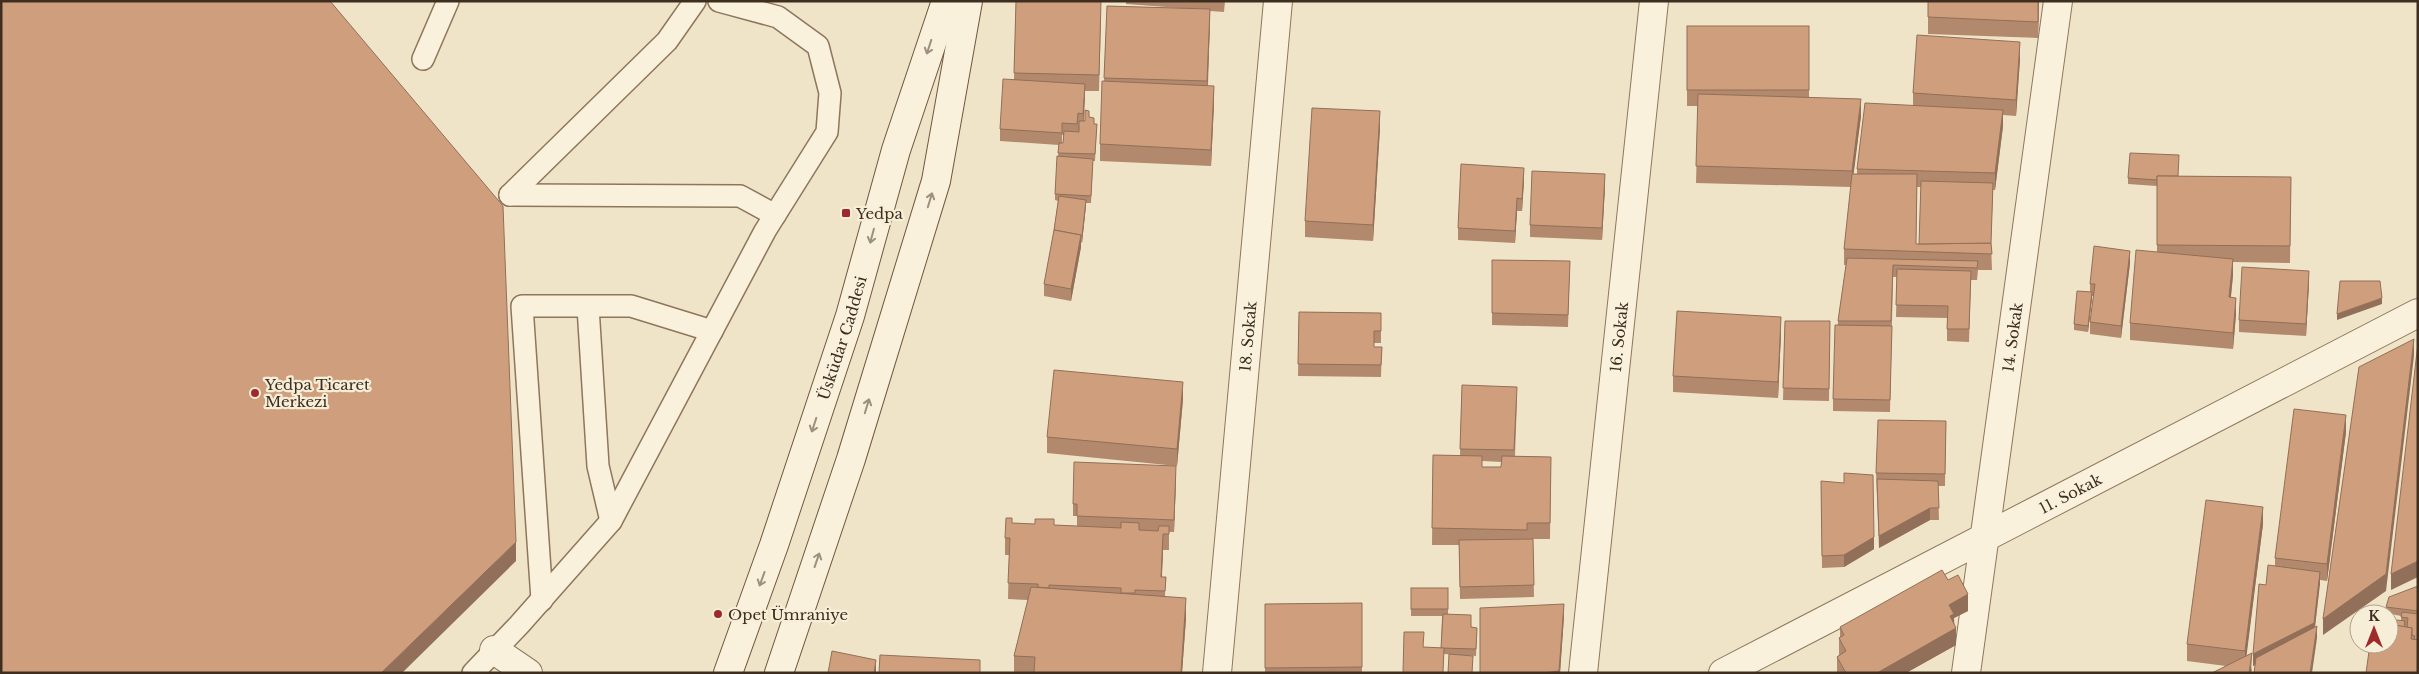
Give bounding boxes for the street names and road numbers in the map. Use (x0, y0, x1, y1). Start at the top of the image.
street label: Üsküdar Caddesi (813, 274, 870, 402)
street label: 18. Sokak (1235, 300, 1260, 372)
street label: 16. Sokak (1605, 300, 1632, 373)
street label: 14. Sokak (1998, 300, 2026, 373)
street label: 11. Sokak (2036, 469, 2105, 517)

